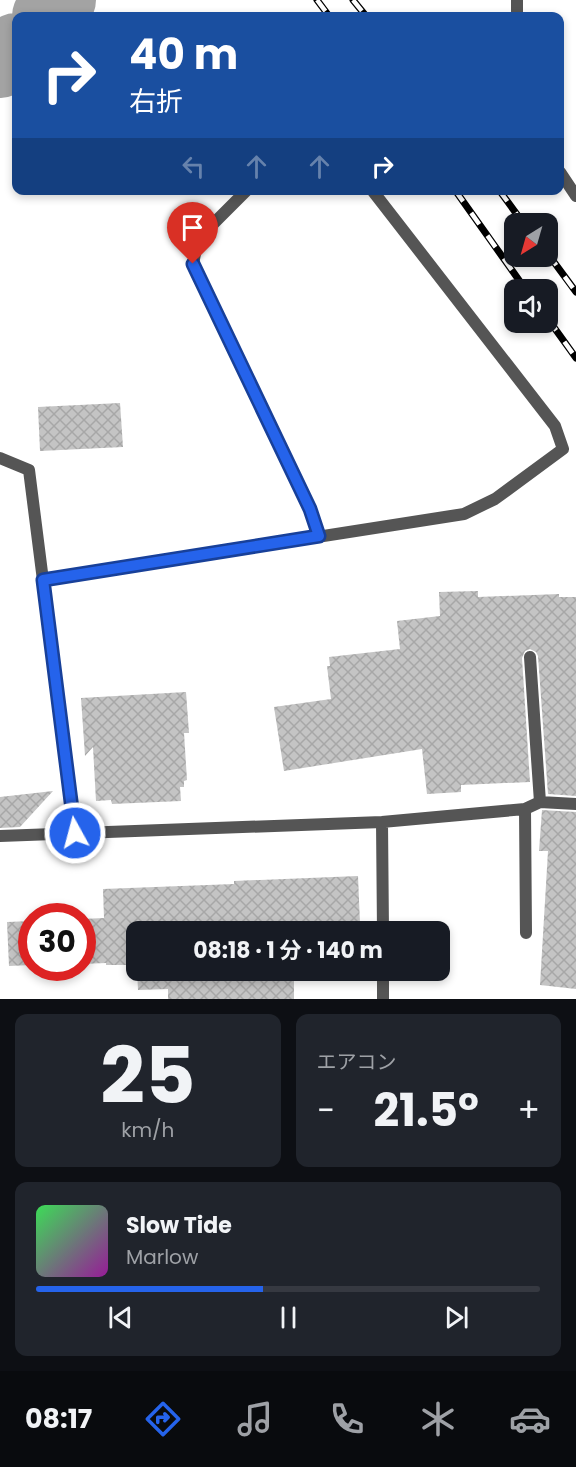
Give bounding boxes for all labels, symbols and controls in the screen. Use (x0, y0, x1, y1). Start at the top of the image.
text: 40 m (129, 25, 238, 84)
icon: right (30, 36, 108, 114)
text: 右折 (129, 83, 183, 120)
icon: left (177, 150, 210, 183)
icon: ahead (240, 150, 273, 183)
icon: ahead (303, 150, 336, 183)
icon: right (366, 150, 399, 183)
pin (167, 202, 218, 264)
icon: arrive (176, 211, 209, 244)
north arrow (504, 213, 558, 267)
map controls (504, 213, 558, 333)
button: sound (504, 279, 558, 333)
position arrow (43, 801, 107, 865)
speed limit sign: 30 (18, 903, 96, 981)
text: 08:18 · 1 分 · 140 m (193, 935, 383, 966)
text: 25 (100, 1021, 195, 1130)
text: エアコン (317, 1048, 397, 1076)
text: 21.5° (373, 1079, 479, 1142)
text: − (317, 1087, 335, 1134)
text: + (517, 1087, 540, 1134)
text: km/h (121, 1116, 174, 1144)
text: Slow Tide (126, 1210, 232, 1241)
text: Marlow (126, 1243, 198, 1271)
icon: previous (104, 1301, 137, 1334)
icon: pause (272, 1301, 305, 1334)
icon: next (440, 1301, 473, 1334)
icon: directions (142, 1398, 184, 1440)
icon: music (234, 1398, 276, 1440)
icon: phone (326, 1398, 368, 1440)
icon: climate (417, 1398, 459, 1440)
icon: car (509, 1398, 551, 1440)
text: 08:17 (25, 1400, 92, 1437)

